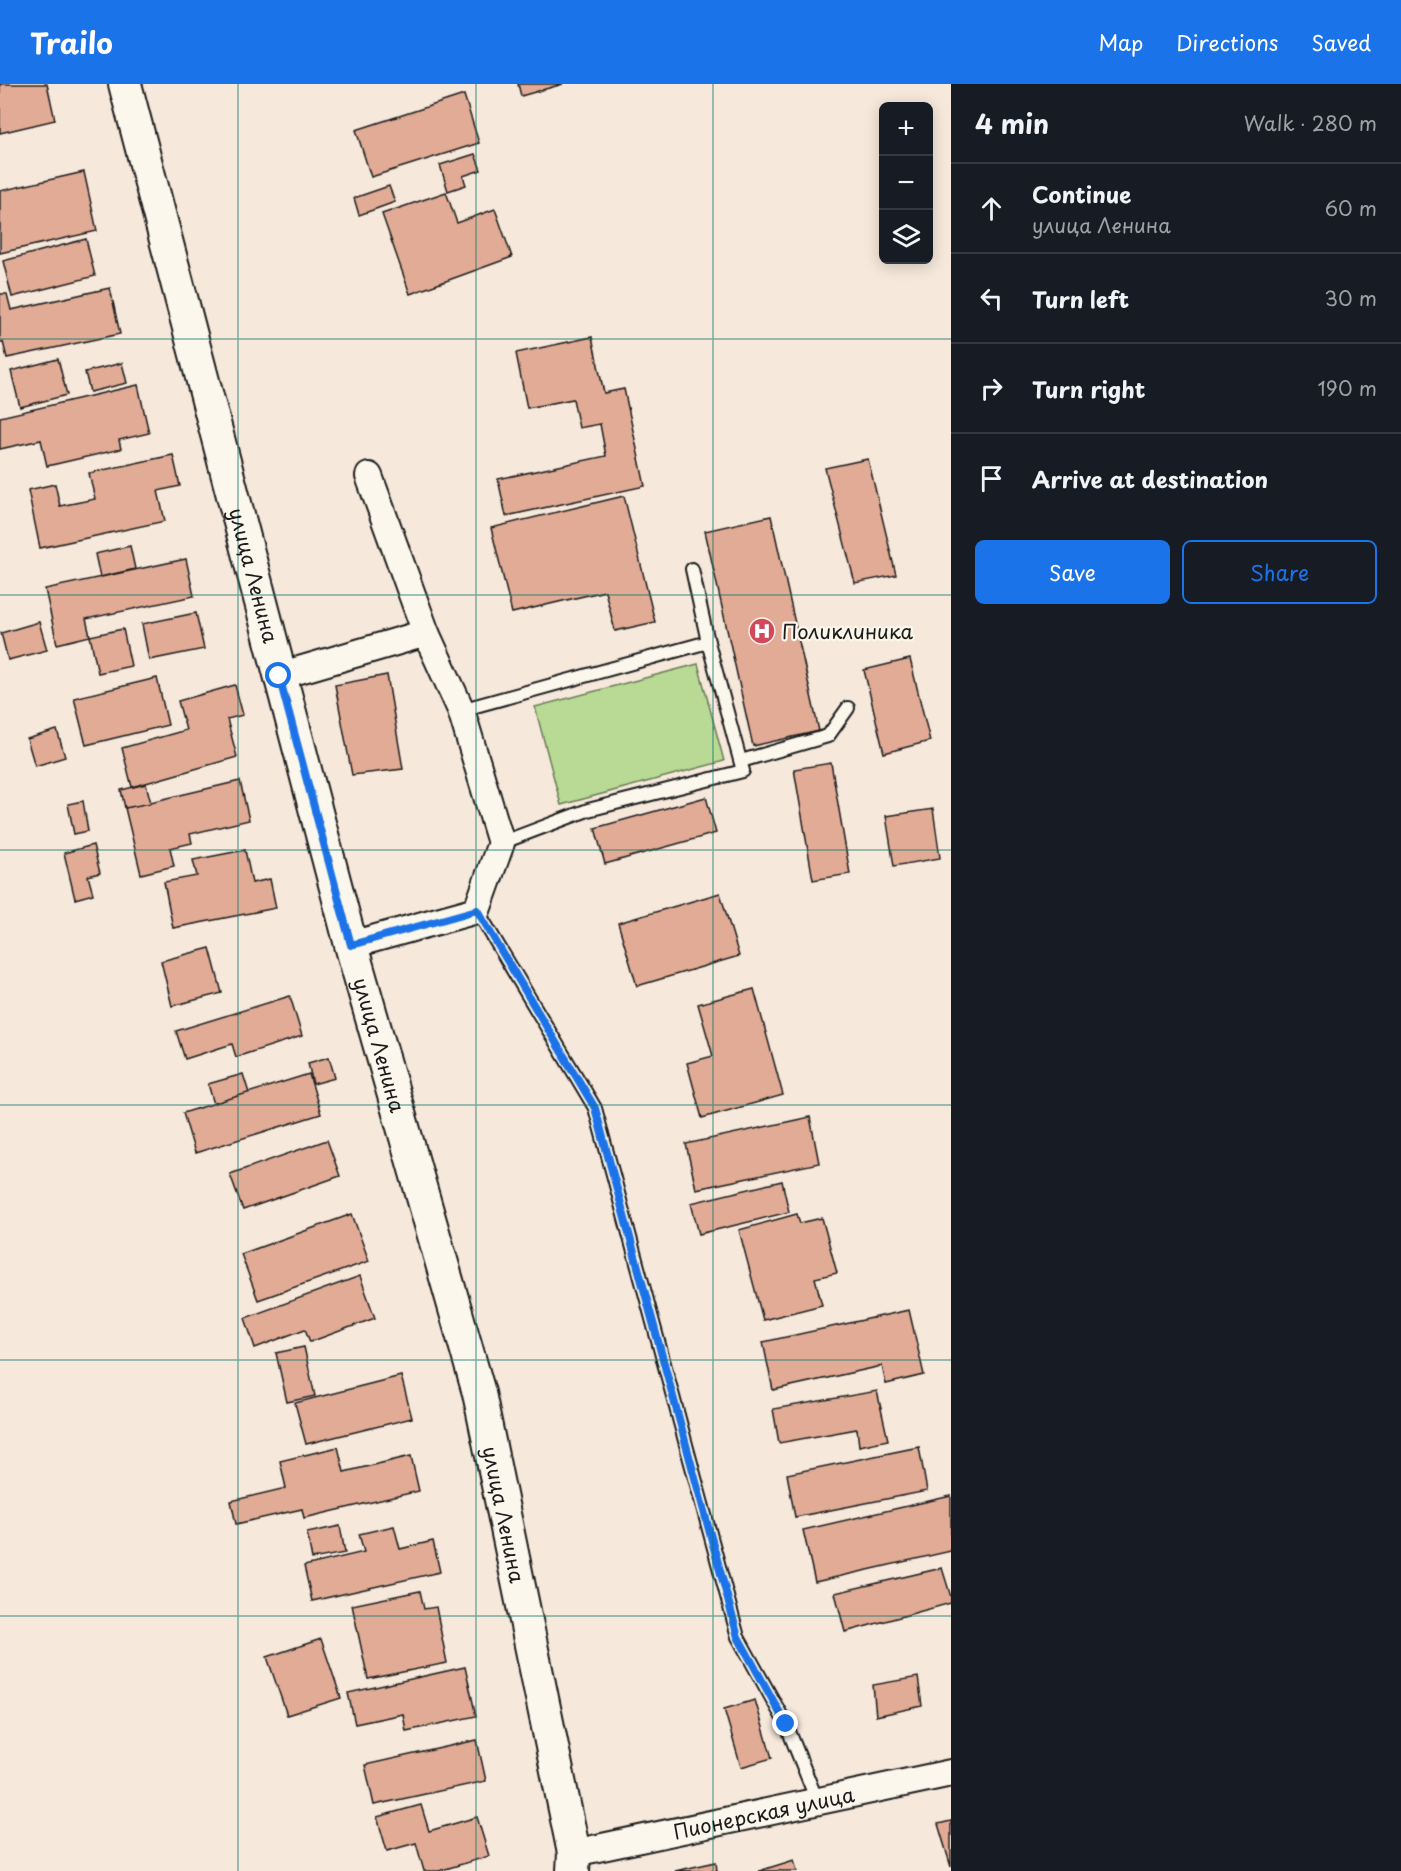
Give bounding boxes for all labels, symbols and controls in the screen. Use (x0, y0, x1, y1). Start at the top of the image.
text: Trailo (30, 21, 113, 64)
text: Map (1098, 26, 1143, 58)
text: Directions (1176, 26, 1278, 58)
text: Saved (1311, 26, 1371, 58)
map controls (879, 102, 933, 264)
button: + (879, 102, 933, 156)
text: 4 min (975, 104, 1049, 143)
text: Walk · 280 m (1244, 108, 1377, 138)
button: − (879, 156, 933, 210)
text: Continue (1032, 177, 1131, 210)
icon: ahead (975, 192, 1008, 225)
text: 60 m (1325, 193, 1377, 223)
button: layers (879, 210, 933, 264)
text: улица Ленина (1032, 210, 1171, 240)
icon: left (975, 282, 1008, 315)
text: Turn left (1032, 282, 1129, 315)
text: 30 m (1324, 283, 1377, 313)
icon: right (975, 372, 1008, 405)
text: Turn right (1032, 372, 1145, 405)
text: 190 m (1318, 373, 1377, 403)
icon: arrive (975, 462, 1008, 495)
text: Arrive at destination (1032, 462, 1268, 495)
street label: улица Ленина (222, 504, 286, 647)
button: Save (975, 540, 1170, 604)
button: Share (1182, 540, 1377, 604)
hospital icon: Поликлиника (747, 616, 777, 646)
place label: Поликлиника (782, 616, 914, 646)
route start (265, 662, 291, 688)
street label: улица Ленина (346, 974, 413, 1116)
street label: улица Ленина (475, 1443, 533, 1586)
route end (772, 1710, 798, 1736)
street label: Пионерская улица (671, 1779, 857, 1847)

